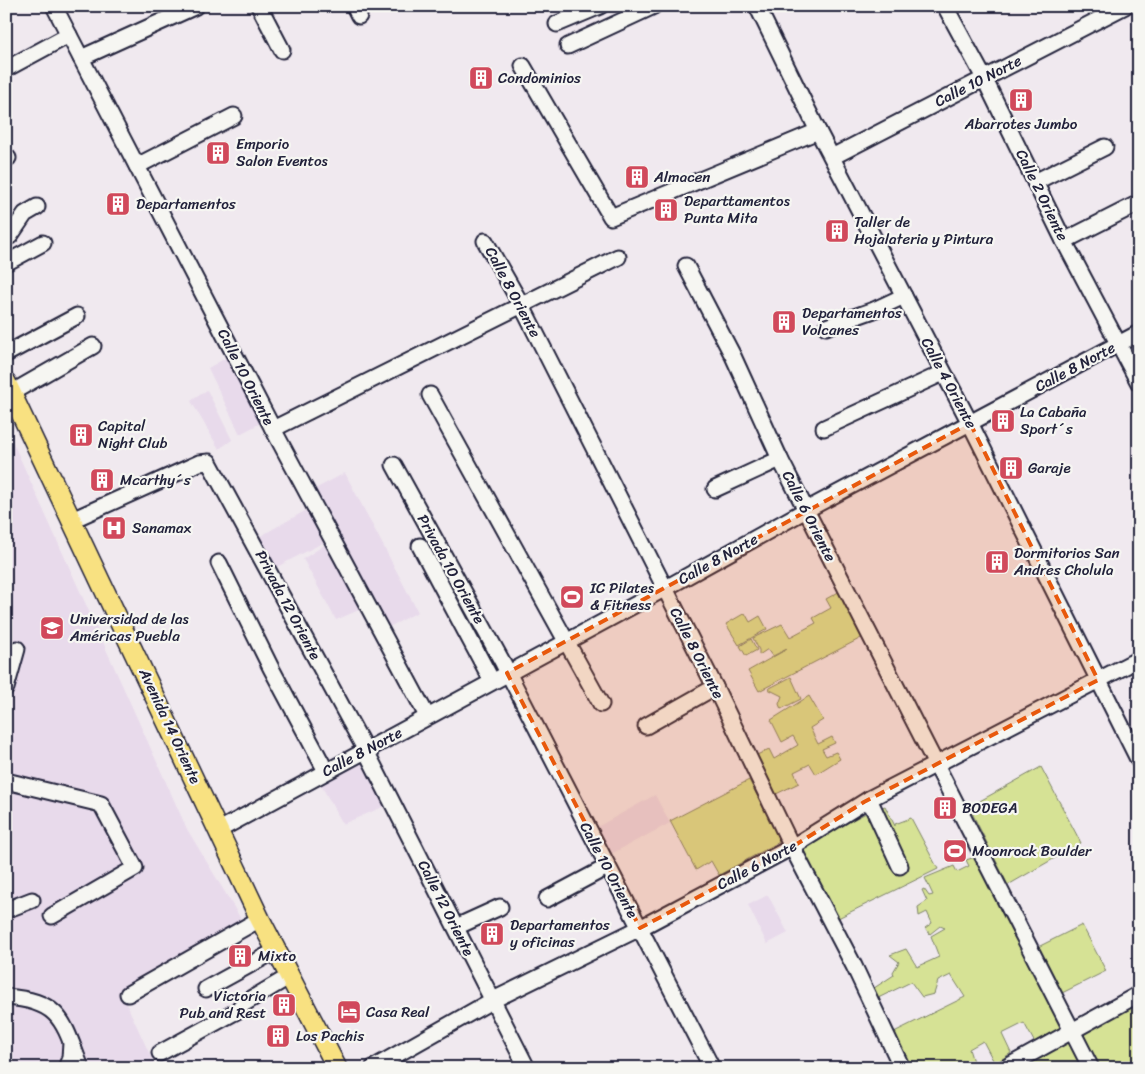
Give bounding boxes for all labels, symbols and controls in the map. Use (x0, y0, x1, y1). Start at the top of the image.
street label: Calle 10 Norte (930, 48, 1027, 114)
building icon: Condominios (468, 65, 494, 91)
place label: Condominios (498, 65, 581, 91)
building icon: Abarrotes Jumbo (1008, 87, 1034, 113)
place label: Abarrotes Jumbo (964, 111, 1078, 137)
place label: Emporio Salon Eventos (236, 131, 329, 174)
building icon: Emporio Salon Eventos (205, 140, 231, 166)
street label: Calle 2 Oriente (1008, 145, 1076, 246)
building icon: Almacen (624, 164, 650, 190)
place label: Almacen (653, 164, 710, 190)
place label: Departtamentos Punta Mita (684, 188, 791, 231)
building icon: Departamentos (105, 191, 131, 217)
place label: Departamentos (136, 191, 236, 217)
building icon: Departtamentos Punta Mita (653, 197, 679, 223)
place label: Taller de Hojalateria y Pintura (854, 209, 994, 252)
building icon: Taller de Hojalateria y Pintura (824, 218, 850, 244)
street label: Calle 8 Oriente (478, 242, 548, 343)
place label: Departamentos Volcanes (802, 300, 902, 343)
building icon: Departamentos Volcanes (771, 309, 797, 335)
street label: Calle 10 Oriente (210, 324, 282, 430)
street label: Calle 4 Oriente (914, 333, 984, 434)
street label: Calle 8 Norte (1030, 335, 1120, 399)
place label: La Cabaña Sport´s (1020, 399, 1087, 442)
building icon: La Cabaña Sport´s (990, 408, 1016, 434)
place label: Capital Night Club (98, 413, 168, 456)
building icon: Capital Night Club (68, 422, 94, 448)
building icon: Garaje (998, 455, 1024, 481)
place label: Garaje (1028, 455, 1071, 481)
street label: Calle 6 Oriente (775, 466, 843, 567)
building icon: Mcarthy´s (89, 467, 115, 493)
place label: Mcarthy´s (120, 467, 191, 493)
street label: Privada 10 Oriente (410, 509, 492, 629)
hospital icon: Sanamax (101, 515, 127, 541)
place label: Sanamax (132, 515, 192, 541)
street label: Calle 8 Norte (673, 526, 763, 592)
place label: Dormitorios San Andres Cholula (1013, 540, 1120, 583)
street label: Privada 12 Oriente (248, 545, 328, 665)
building icon: Dormitorios San Andres Cholula (984, 549, 1010, 575)
place label: IC Pilates & Fitness (589, 575, 655, 618)
sports icon: IC Pilates & Fitness (559, 584, 585, 610)
street label: Calle 8 Oriente (663, 603, 731, 704)
place label: Universidad de las Américas Puebla (69, 606, 190, 649)
school or university icon: Universidad de las Américas Puebla (39, 615, 65, 641)
street label: Avenida 14 Oriente (131, 663, 208, 788)
street label: Calle 8 Norte (317, 720, 407, 784)
building icon: BODEGA (932, 795, 958, 821)
place label: BODEGA (962, 795, 1018, 821)
street label: Calle 10 Oriente (573, 817, 645, 923)
street label: Calle 6 Norte (712, 833, 802, 897)
sports icon: Moonrock Boulder (942, 838, 968, 864)
place label: Moonrock Boulder (972, 838, 1092, 864)
street label: Calle 12 Oriente (411, 855, 481, 961)
place label: Departamentos y oficinas (510, 912, 610, 955)
building icon: Departamentos y oficinas (479, 921, 505, 947)
building icon: Mixto (227, 943, 253, 969)
place label: Mixto (258, 943, 297, 969)
place label: Victoria Pub and Rest (180, 983, 266, 1026)
building icon: Victoria Pub and Rest (271, 992, 297, 1018)
hotel icon: Casa Real (336, 999, 362, 1025)
place label: Casa Real (366, 999, 430, 1025)
building icon: Los Pachis (265, 1023, 291, 1049)
place label: Los Pachis (296, 1023, 364, 1049)

